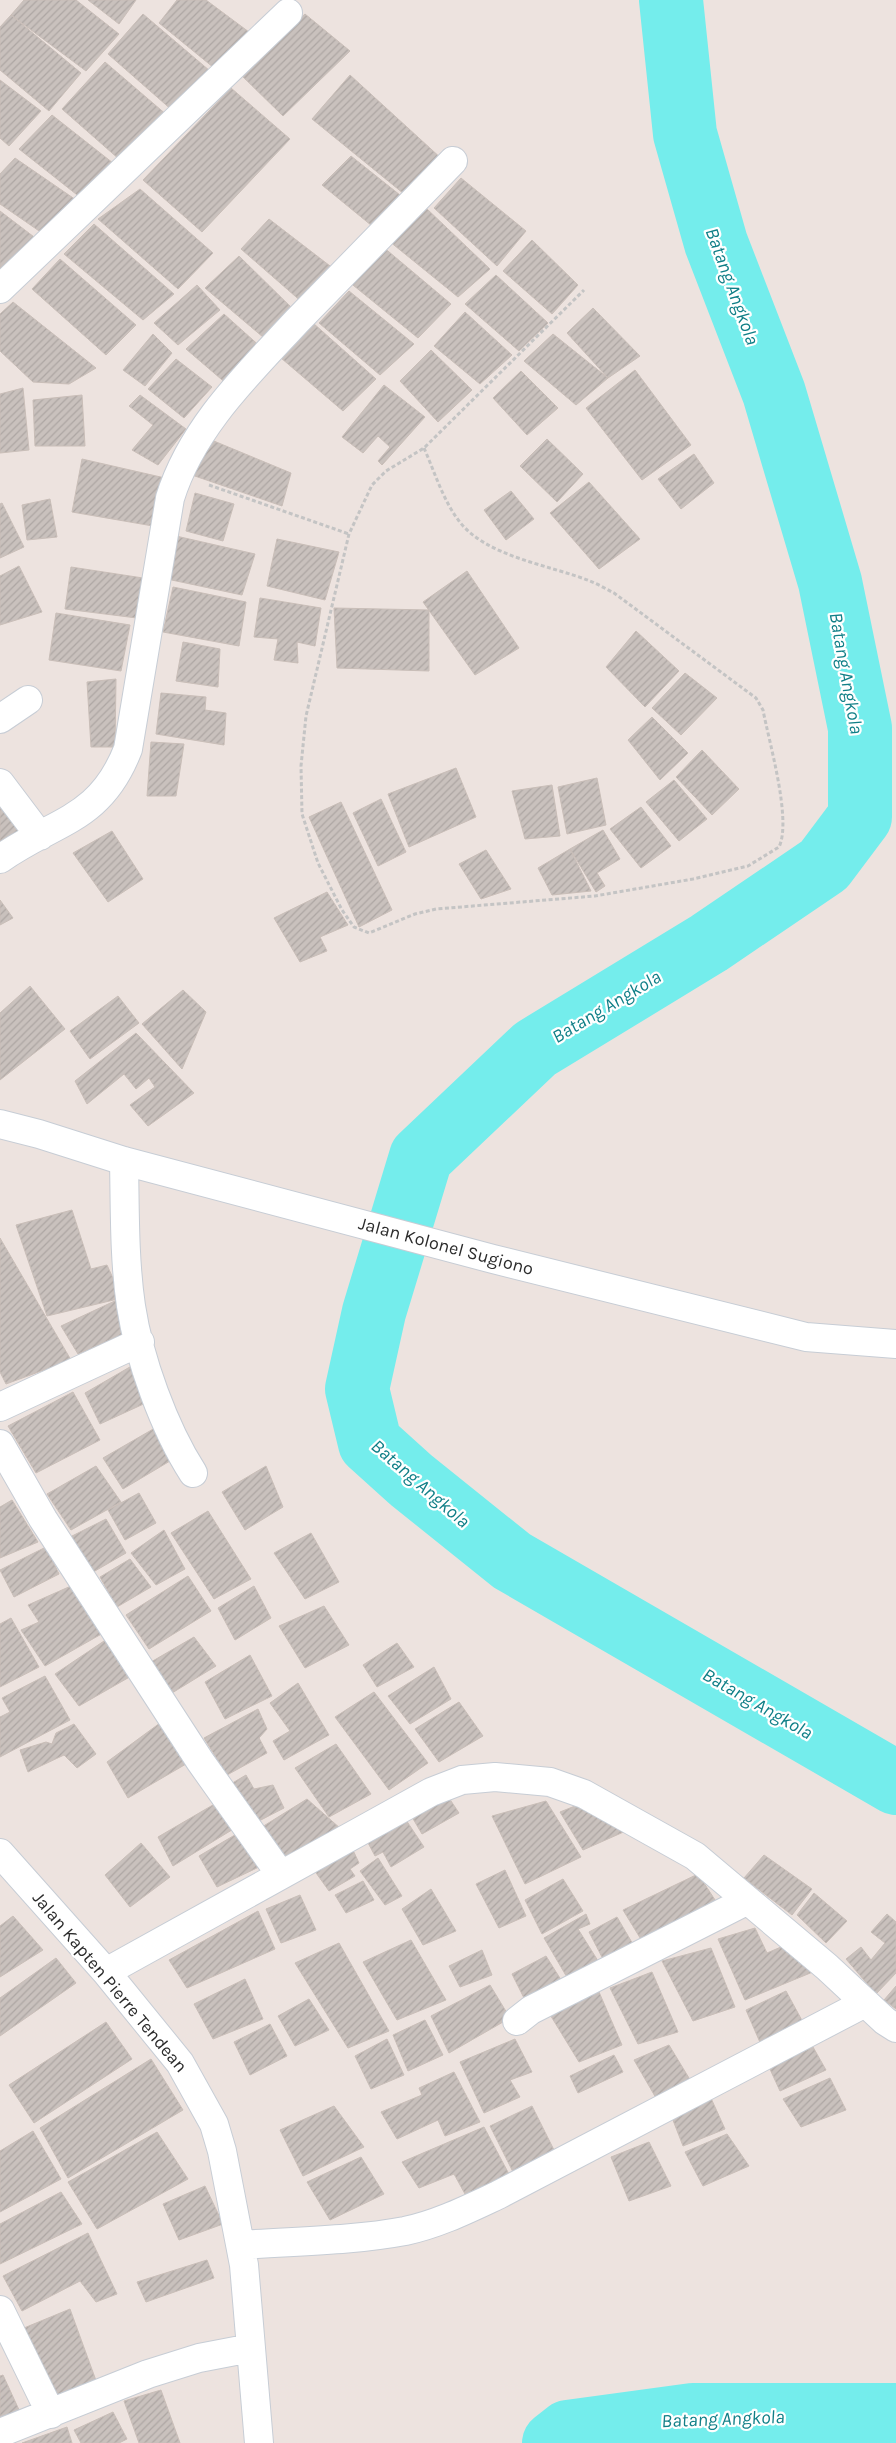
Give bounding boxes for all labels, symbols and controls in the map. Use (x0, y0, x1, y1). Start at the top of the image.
water label: Batang Angkola (701, 225, 763, 348)
water label: Batang Angkola (824, 611, 868, 736)
water label: Batang Angkola (548, 966, 665, 1048)
street label: Jalan Kolonel Sugiono (356, 1212, 536, 1280)
water label: Batang Angkola (367, 1435, 474, 1533)
water label: Batang Angkola (699, 1663, 816, 1744)
street label: Jalan Kapten Pierre Tendean (28, 1887, 192, 2077)
water label: Batang Angkola (661, 2406, 785, 2432)

